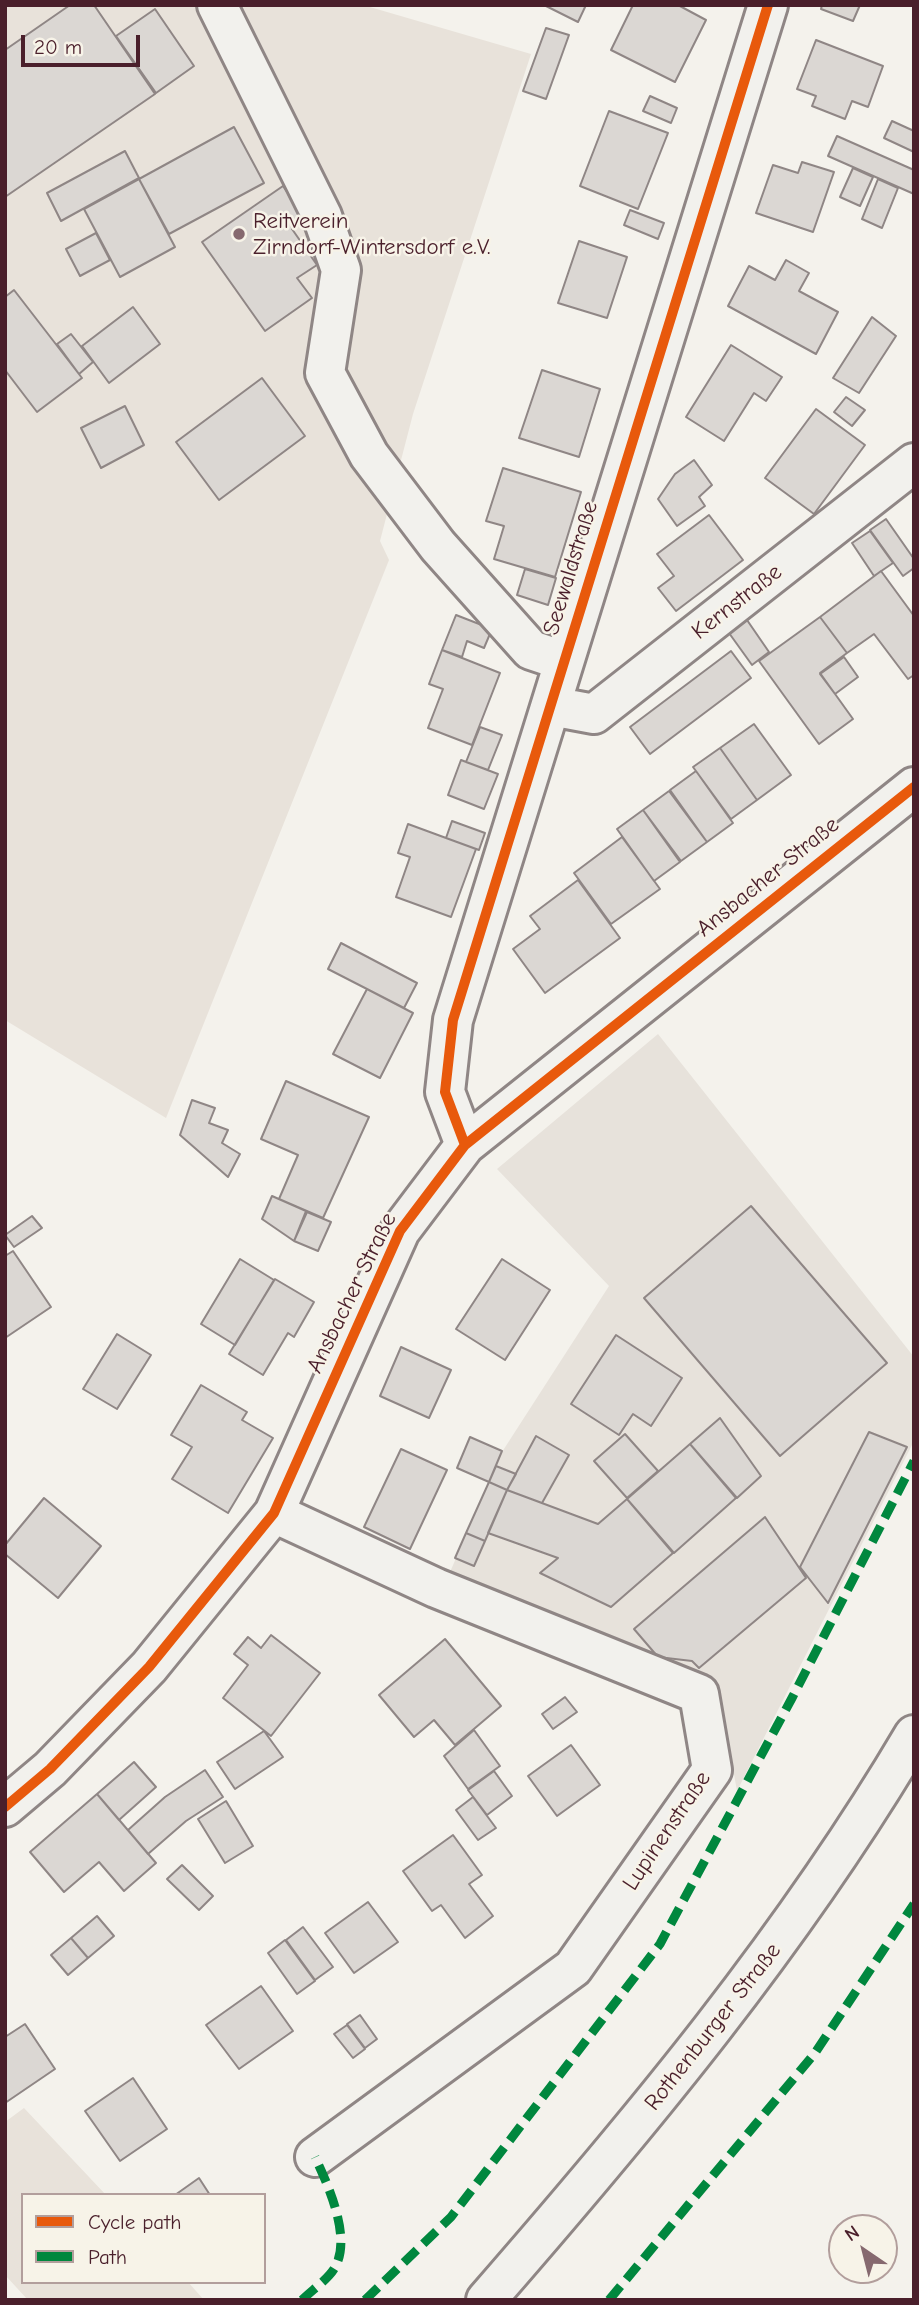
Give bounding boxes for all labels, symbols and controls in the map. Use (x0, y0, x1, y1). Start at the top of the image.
scale bar (24, 21, 144, 65)
text: 20 m (34, 35, 82, 59)
place label: Reitverein Zirndorf-Wintersdorf e.V. (253, 207, 490, 261)
marker: Reitverein Zirndorf-Wintersdorf e.V. (231, 226, 247, 242)
street label: Seewaldstraße (538, 498, 604, 638)
street label: Kernstraße (687, 558, 787, 646)
street label: Ansbacher Straße (691, 811, 845, 943)
street label: Ansbacher Straße (301, 1208, 403, 1378)
street label: Lupinenstraße (617, 1766, 717, 1896)
street label: Rothenburger Straße (639, 1938, 787, 2116)
legend (21, 2193, 266, 2284)
text: Cycle path (88, 2210, 181, 2234)
north arrow (828, 2214, 898, 2284)
text: N (841, 2221, 863, 2246)
text: Path (88, 2245, 127, 2269)

